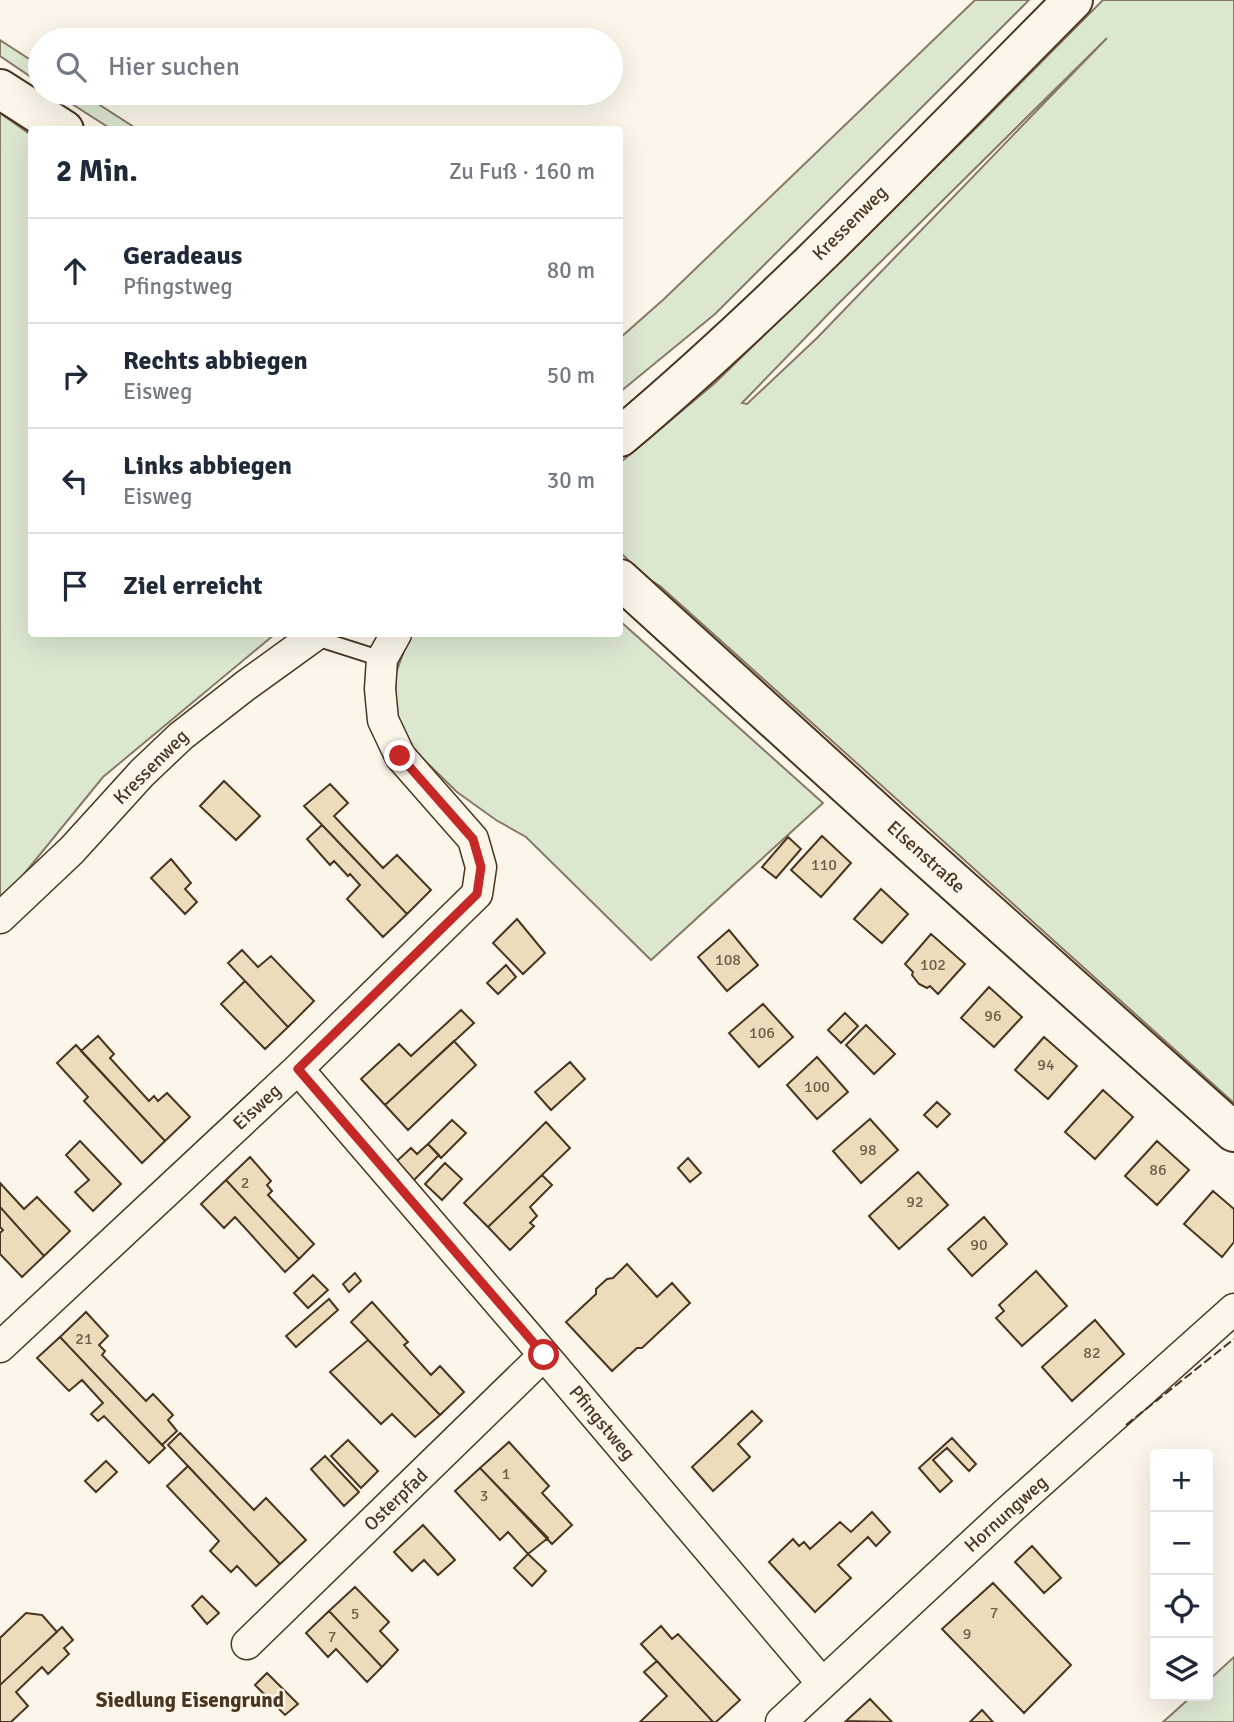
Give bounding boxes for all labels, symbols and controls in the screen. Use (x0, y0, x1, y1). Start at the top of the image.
search box (28, 28, 623, 105)
icon: search (52, 48, 90, 86)
text: Hier suchen (108, 51, 240, 83)
text: 2 Min. (56, 153, 138, 190)
text: Zu Fuß · 160 m (449, 157, 595, 186)
street label: Kressenweg (807, 180, 893, 266)
text: Geradeaus (123, 240, 242, 272)
icon: ahead (56, 252, 94, 290)
text: 80 m (547, 256, 595, 285)
text: Pfingstweg (123, 272, 233, 301)
text: Rechts abbiegen (123, 345, 308, 377)
icon: right (56, 357, 94, 395)
text: 50 m (547, 361, 595, 390)
text: Eisweg (123, 377, 192, 406)
text: Links abbiegen (123, 450, 292, 482)
icon: left (56, 462, 94, 500)
text: 30 m (547, 466, 595, 495)
text: Eisweg (123, 482, 192, 511)
icon: arrive (56, 567, 94, 605)
text: Ziel erreicht (123, 570, 263, 602)
street label: Kressenweg (108, 724, 194, 810)
route end (384, 740, 415, 771)
street label: Elsenstraße (882, 815, 970, 899)
house number: 110 (811, 855, 837, 875)
house number: 108 (715, 950, 741, 970)
house number: 102 (920, 955, 946, 975)
house number: 96 (984, 1006, 1002, 1026)
house number: 106 (749, 1023, 775, 1043)
house number: 94 (1037, 1055, 1055, 1075)
house number: 100 (804, 1077, 830, 1097)
street label: Eisweg (228, 1079, 286, 1135)
house number: 98 (859, 1140, 877, 1160)
house number: 86 (1149, 1160, 1167, 1180)
house number: 2 (241, 1173, 249, 1193)
house number: 92 (906, 1192, 924, 1212)
house number: 90 (970, 1235, 988, 1255)
house number: 21 (75, 1329, 93, 1349)
route start (528, 1339, 559, 1370)
house number: 82 (1083, 1343, 1101, 1363)
street label: Pfingstweg (564, 1381, 640, 1465)
map controls (1150, 1449, 1213, 1701)
button: + (1150, 1449, 1213, 1512)
street label: Osterpfad (359, 1464, 433, 1536)
house number: 1 (502, 1464, 510, 1484)
street label: Hornungweg (959, 1470, 1053, 1558)
house number: 3 (480, 1486, 488, 1506)
button: − (1150, 1512, 1213, 1575)
button: locate (1150, 1575, 1213, 1638)
house number: 7 (990, 1603, 998, 1623)
house number: 5 (351, 1604, 359, 1624)
house number: 9 (963, 1624, 971, 1644)
house number: 7 (328, 1627, 336, 1647)
button: layers (1150, 1638, 1213, 1701)
district label: Siedlung Eisengrund (96, 1687, 284, 1713)

